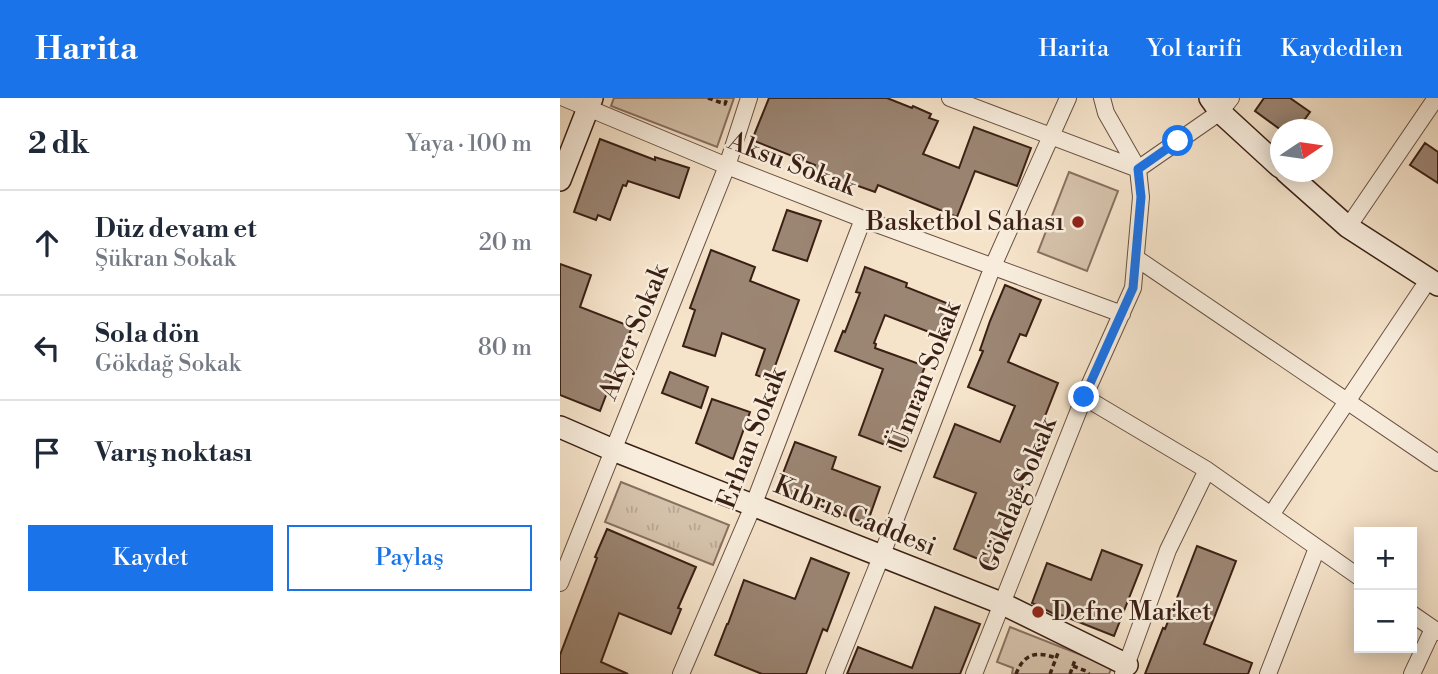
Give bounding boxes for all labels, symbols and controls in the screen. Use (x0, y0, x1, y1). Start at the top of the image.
text: Harita (35, 29, 138, 70)
text: Harita (1038, 34, 1109, 64)
text: Yol tarifi (1147, 34, 1242, 64)
text: Kaydedilen (1280, 34, 1403, 64)
north arrow (1270, 119, 1333, 182)
text: 2 dk (28, 125, 89, 163)
street label: Aksu Sokak (722, 125, 862, 204)
route start (1162, 125, 1193, 156)
text: Yaya · 100 m (406, 130, 532, 158)
place label: Basketbol Sahası (865, 206, 1064, 238)
text: Düz devam et (95, 213, 257, 245)
marker: Basketbol Sahası (1070, 214, 1086, 230)
icon: ahead (28, 224, 66, 262)
text: 20 m (479, 229, 532, 257)
text: Şükran Sokak (95, 245, 236, 273)
street label: Akyer Sokak (592, 258, 676, 406)
street label: Ümran Sokak (881, 295, 969, 455)
text: Sola dön (95, 318, 200, 350)
icon: left (28, 329, 66, 367)
text: 80 m (478, 334, 532, 362)
text: Gökdağ Sokak (95, 350, 241, 378)
street label: Erhan Sokak (710, 361, 794, 513)
route end (1068, 381, 1099, 412)
street label: Gökdağ Sokak (972, 411, 1064, 577)
icon: arrive (28, 434, 66, 472)
text: Varış noktası (95, 437, 252, 469)
street label: Kıbrıs Caddesi (769, 469, 941, 563)
button: Kaydet (28, 525, 273, 591)
button: Paylaş (287, 525, 532, 591)
map controls (1354, 527, 1417, 653)
button: + (1354, 527, 1417, 590)
button: − (1354, 590, 1417, 653)
place label: Defne Market (1052, 596, 1211, 628)
marker: Defne Market (1030, 604, 1046, 620)

